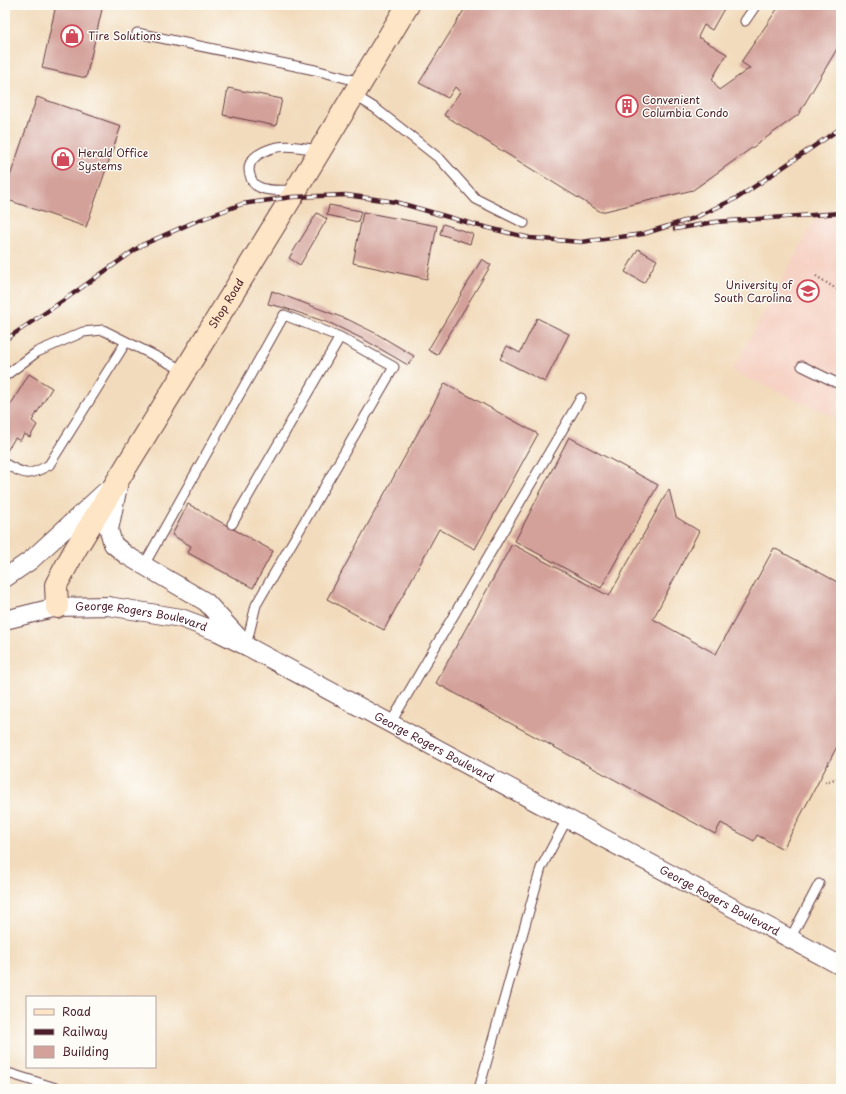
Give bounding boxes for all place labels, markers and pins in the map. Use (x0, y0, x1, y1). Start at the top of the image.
shop icon: Tire Solutions (59, 23, 85, 49)
place label: Tire Solutions (88, 27, 161, 44)
place label: Convenient Columbia Condo (642, 91, 728, 121)
building icon: Convenient Columbia Condo (614, 93, 640, 119)
place label: Herald Office Systems (78, 144, 149, 174)
shop icon: Herald Office Systems (50, 146, 76, 172)
place label: University of South Carolina (714, 276, 794, 306)
school or university icon: University of South Carolina (795, 278, 821, 304)

